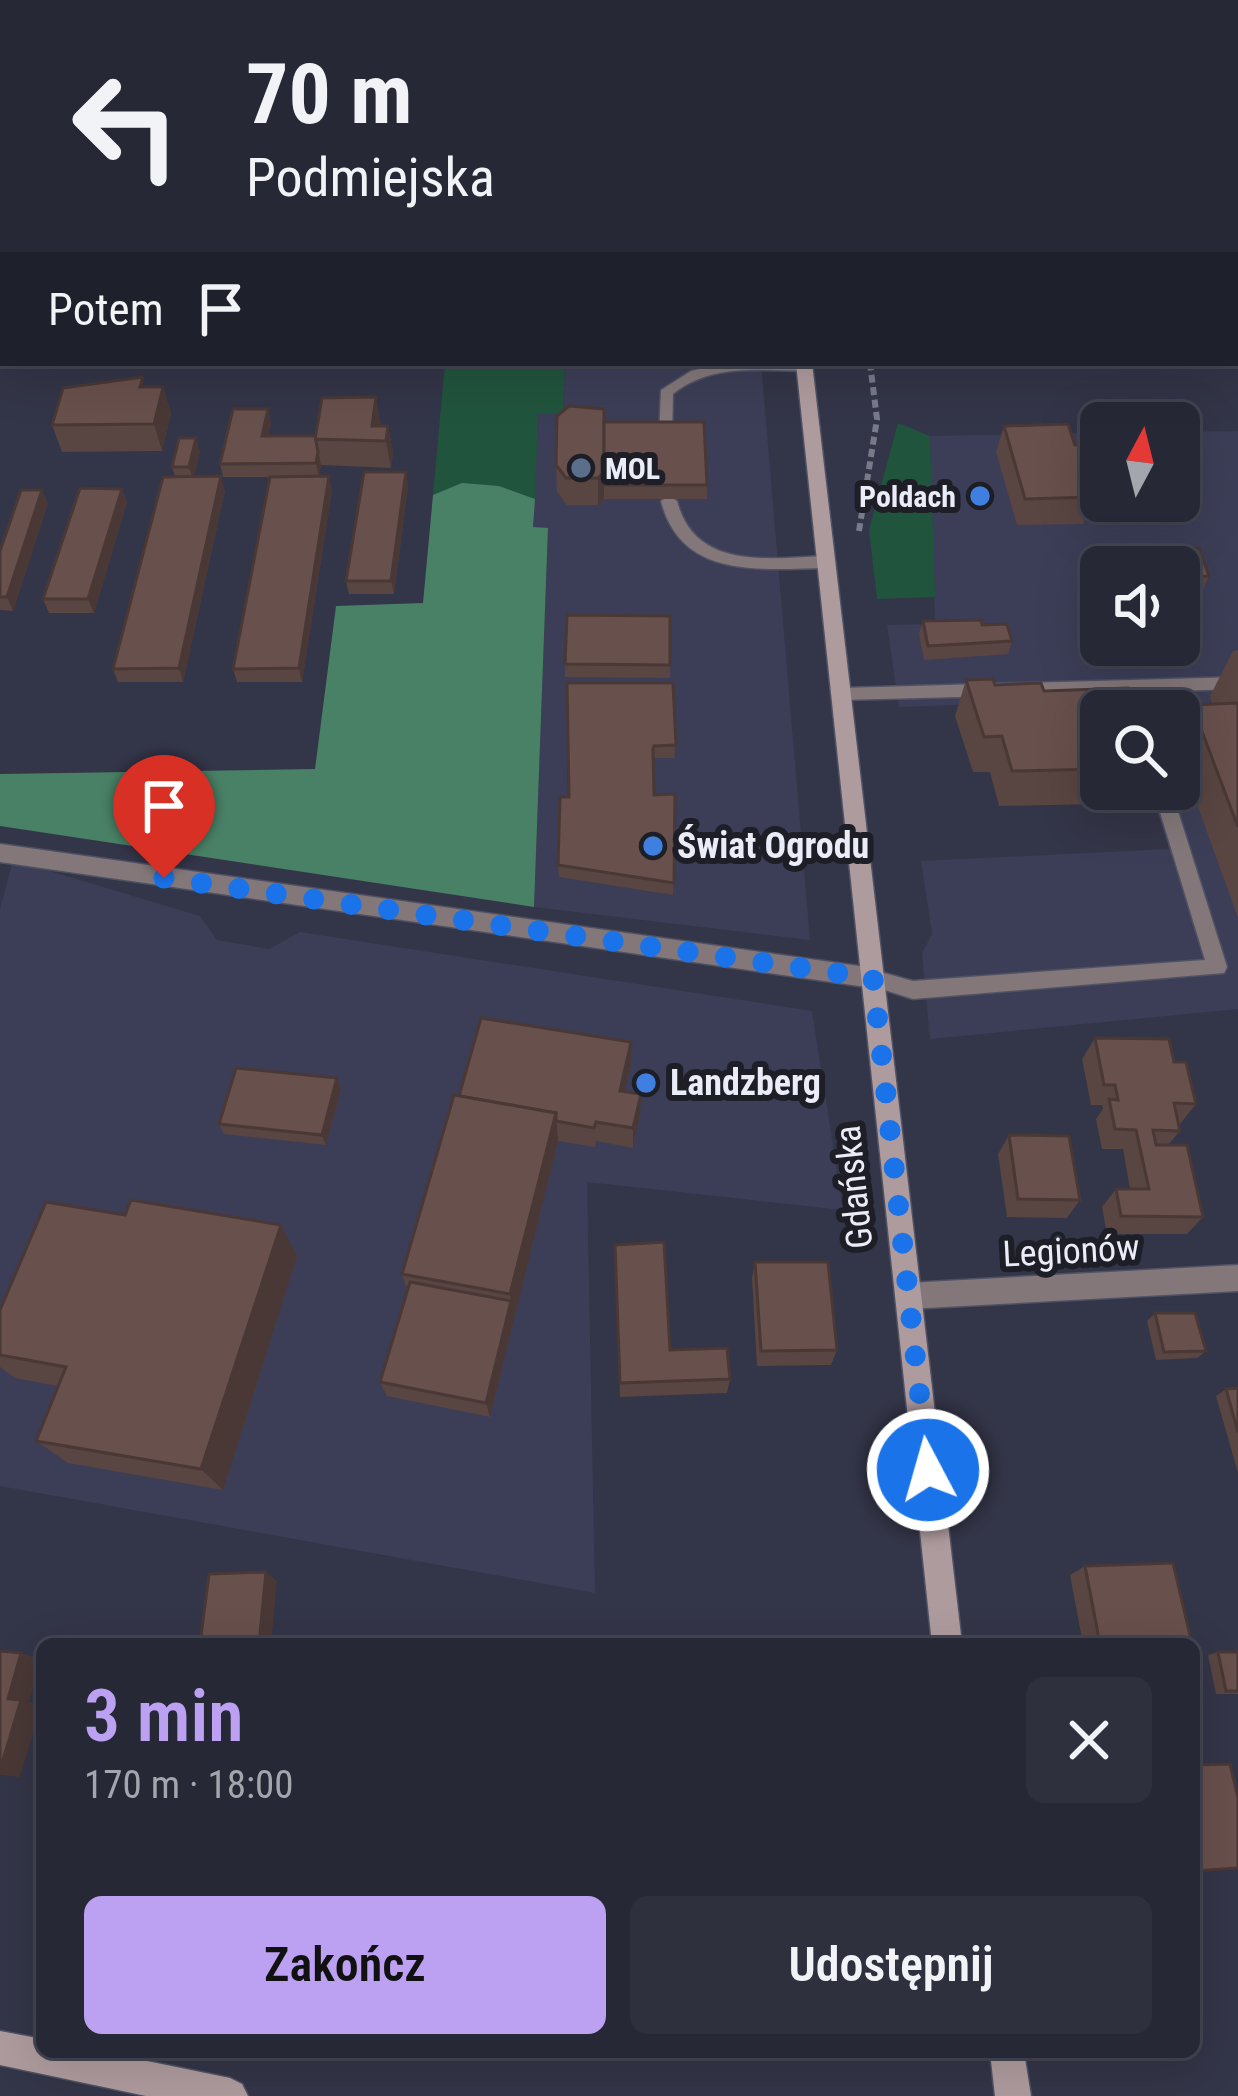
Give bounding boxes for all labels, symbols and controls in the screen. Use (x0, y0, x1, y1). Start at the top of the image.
text: 70 m (246, 45, 413, 144)
icon: left (48, 48, 204, 204)
text: Podmiejska (246, 146, 495, 209)
icon: arrive (188, 276, 254, 342)
text: Potem (48, 283, 164, 336)
north arrow (1080, 402, 1200, 522)
map controls (1080, 402, 1200, 810)
place label: MOL (605, 451, 660, 486)
marker: MOL (568, 455, 594, 481)
place label: Poldach (859, 479, 956, 514)
marker: Poldach (967, 483, 993, 509)
button: sound (1080, 546, 1200, 666)
button: search (1080, 690, 1200, 810)
pin (113, 755, 215, 878)
icon: arrive (131, 773, 197, 839)
place label: Świat Ogrodu (677, 824, 869, 867)
marker: Świat Ogrodu (640, 833, 666, 859)
place label: Landzberg (670, 1062, 821, 1104)
marker: Landzberg (633, 1070, 659, 1096)
street label: Gdańska (827, 1123, 881, 1251)
street label: Legionów (1001, 1226, 1141, 1276)
position arrow (865, 1407, 991, 1533)
text: 3 min (84, 1674, 243, 1759)
button: close (1026, 1677, 1152, 1803)
text: 170 m · 18:00 (84, 1762, 294, 1808)
button: Zakończ (84, 1896, 606, 2034)
button: Udostępnij (630, 1896, 1152, 2034)

